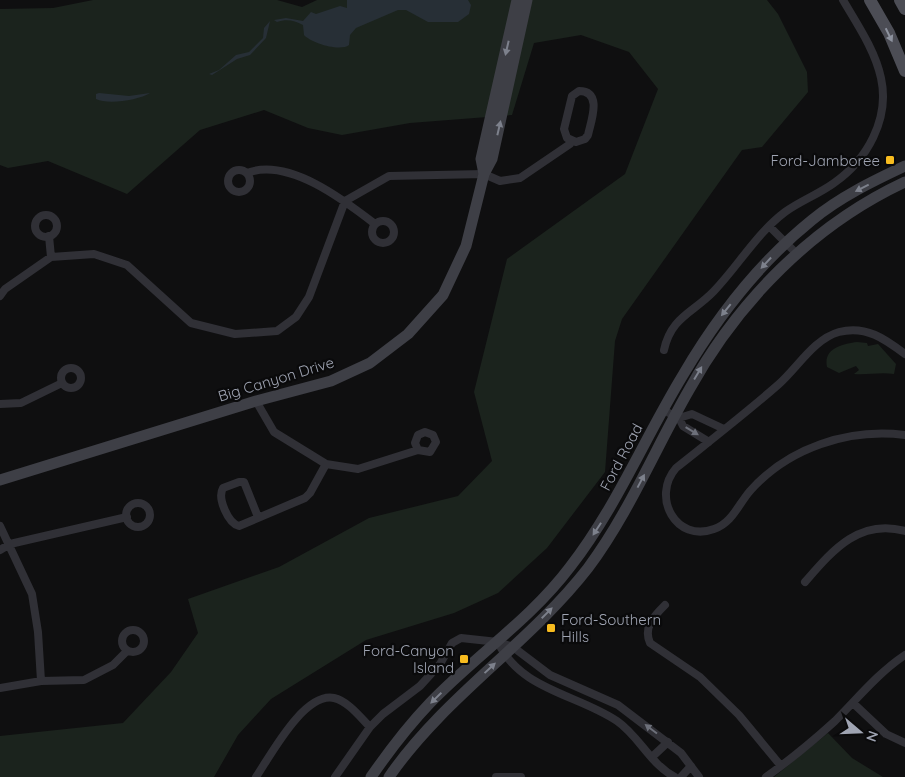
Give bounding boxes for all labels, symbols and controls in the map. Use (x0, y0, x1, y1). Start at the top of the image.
one-way arrow (885, 28, 893, 42)
one-way arrow (503, 40, 511, 55)
one-way arrow (495, 120, 503, 135)
place label: Ford-Jamboree (770, 151, 880, 170)
marker: Ford-Jamboree (884, 154, 896, 166)
one-way arrow (854, 184, 869, 192)
one-way arrow (760, 257, 772, 269)
one-way arrow (720, 304, 731, 317)
street label: Big Canyon Drive (216, 352, 336, 406)
one-way arrow (694, 367, 703, 380)
street label: Ford Road (595, 420, 647, 494)
one-way arrow (686, 427, 699, 436)
one-way arrow (637, 473, 645, 488)
one-way arrow (592, 522, 602, 536)
one-way arrow (541, 607, 553, 619)
place label: Ford-Southern Hills (561, 610, 661, 646)
marker: Ford-Southern Hills (545, 622, 557, 634)
place label: Ford-Canyon Island (363, 641, 454, 677)
marker: Ford-Canyon Island (458, 653, 470, 665)
one-way arrow (484, 662, 496, 674)
one-way arrow (430, 692, 442, 704)
north arrow (835, 707, 885, 757)
one-way arrow (645, 724, 658, 735)
text: N (862, 728, 882, 744)

